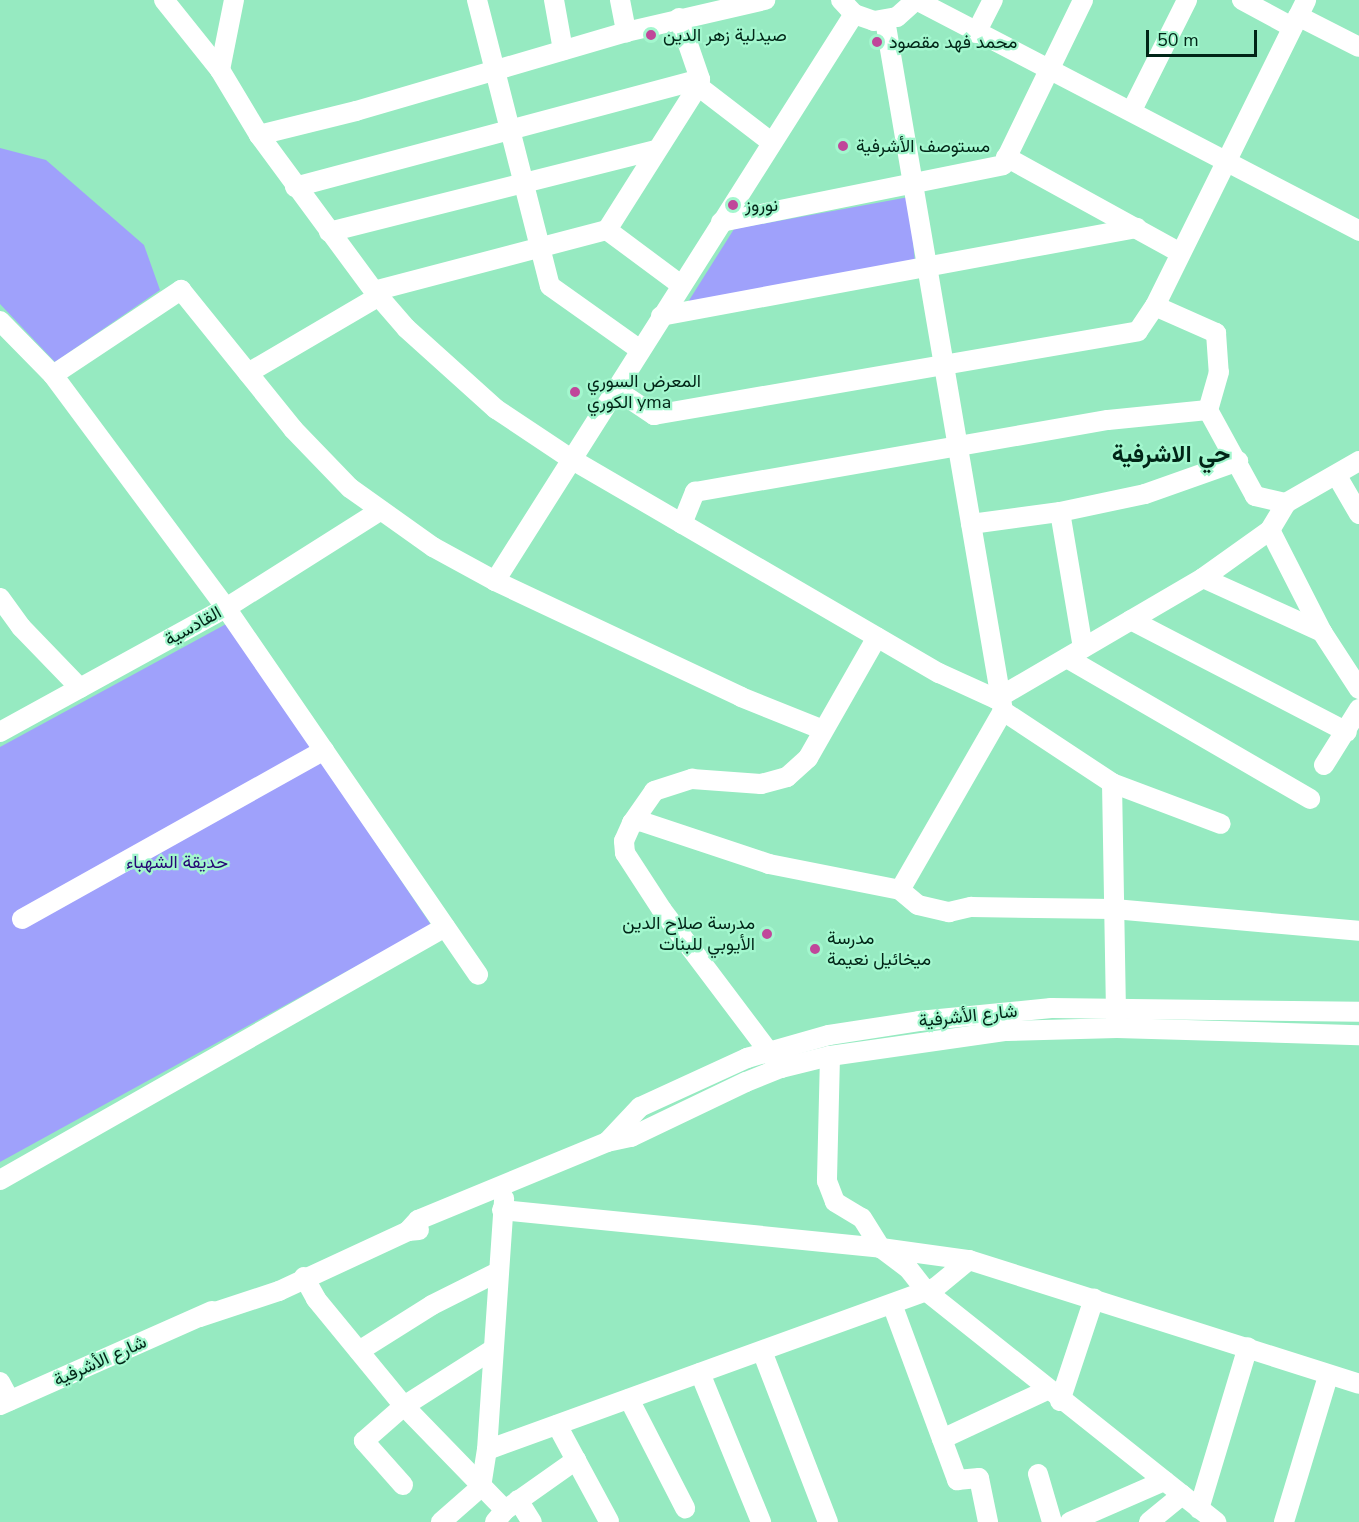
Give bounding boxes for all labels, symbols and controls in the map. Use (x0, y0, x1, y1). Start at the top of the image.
scale bar (1149, 18, 1260, 56)
place label: صيدلية زهر الدين (663, 24, 787, 46)
marker: صيدلية زهر الدين (644, 28, 658, 42)
text: 50 m (1157, 28, 1199, 52)
place label: محمد فهد مقصود (889, 31, 1017, 53)
marker: محمد فهد مقصود (870, 35, 884, 49)
place label: مستوصف الأشرفية (856, 135, 990, 157)
marker: مستوصف الأشرفية (834, 137, 852, 155)
place label: نوروز (745, 194, 778, 216)
marker: نوروز (726, 198, 740, 212)
place label: المعرض السوري الكوري yma (587, 371, 701, 413)
marker: المعرض السوري الكوري yma (568, 385, 582, 399)
district label: حي الاشرفية (1112, 441, 1230, 469)
street label: القادسية (161, 602, 225, 650)
park label: حديقة الشهباء (126, 851, 228, 873)
place label: مدرسة صلاح الدين الأيوبي للبنات (622, 913, 755, 956)
marker: مدرسة صلاح الدين الأيوبي للبنات (760, 927, 774, 941)
place label: مدرسة ميخائيل نعيمة (827, 928, 931, 970)
marker: مدرسة ميخائيل نعيمة (808, 942, 822, 956)
street label: شارع الأشرفية (918, 1000, 1018, 1032)
street label: شارع الأشرفية (50, 1331, 150, 1391)

